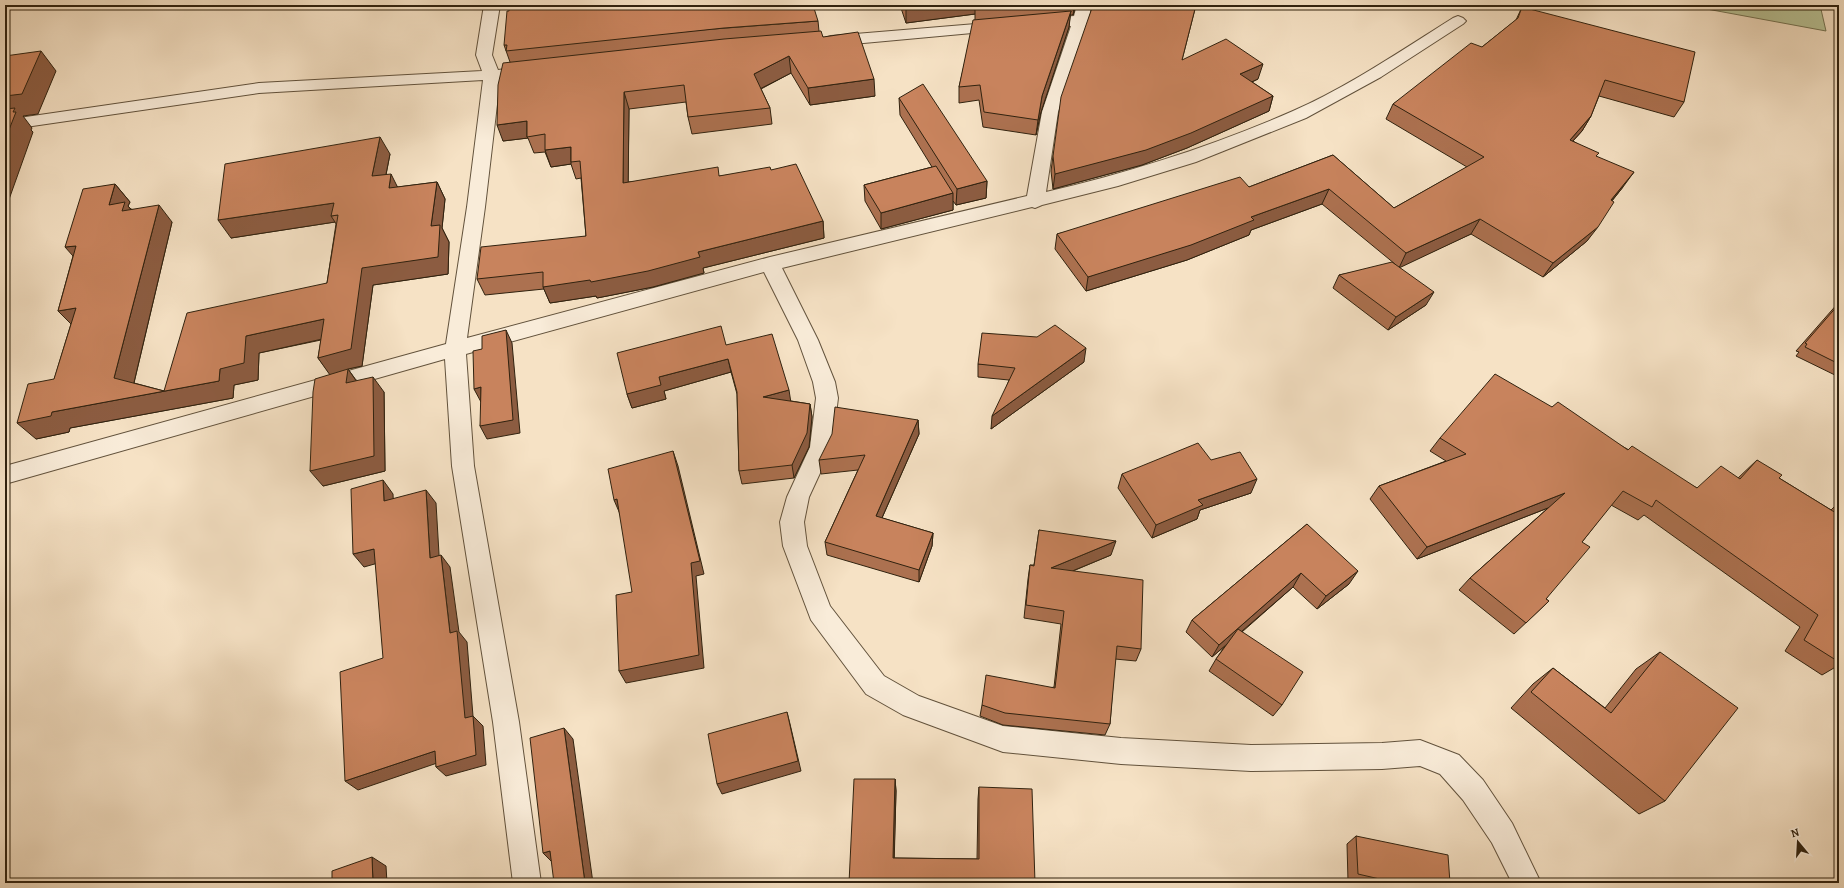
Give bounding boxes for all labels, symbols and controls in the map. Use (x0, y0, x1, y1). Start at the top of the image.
north arrow (1778, 822, 1818, 862)
text: N (1789, 825, 1801, 841)

